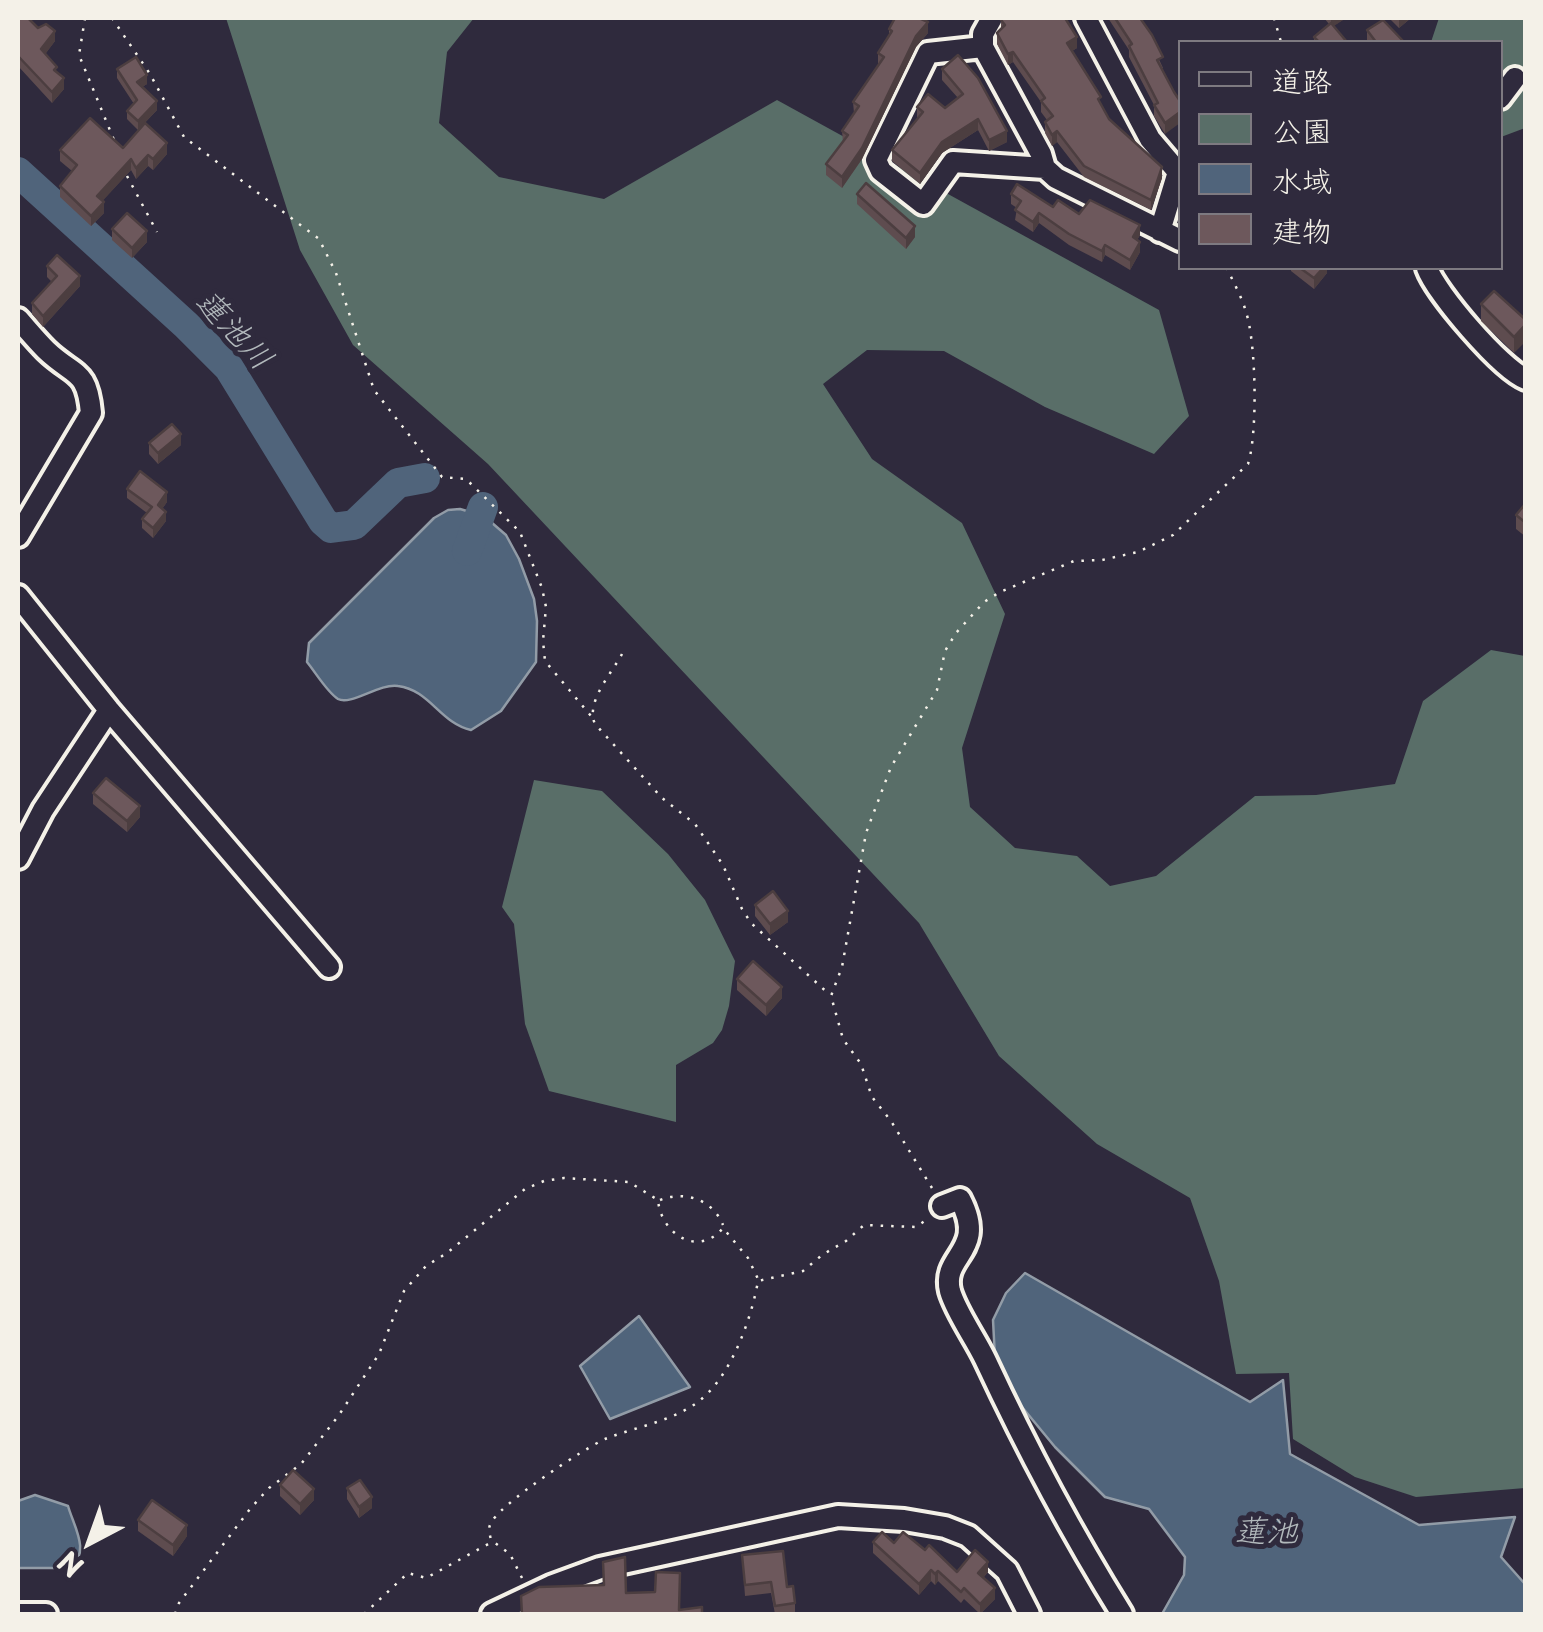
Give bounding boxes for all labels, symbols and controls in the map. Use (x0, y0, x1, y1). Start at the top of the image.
legend (1178, 40, 1503, 270)
text: 道路 (1272, 57, 1332, 102)
text: 公園 (1272, 107, 1332, 152)
text: 水域 (1272, 157, 1332, 202)
text: 建物 (1272, 207, 1332, 252)
water label: 蓮池川 (186, 283, 280, 379)
north arrow (40, 1492, 140, 1592)
water label: 蓮池 (1234, 1514, 1298, 1552)
text: N (48, 1542, 92, 1589)

